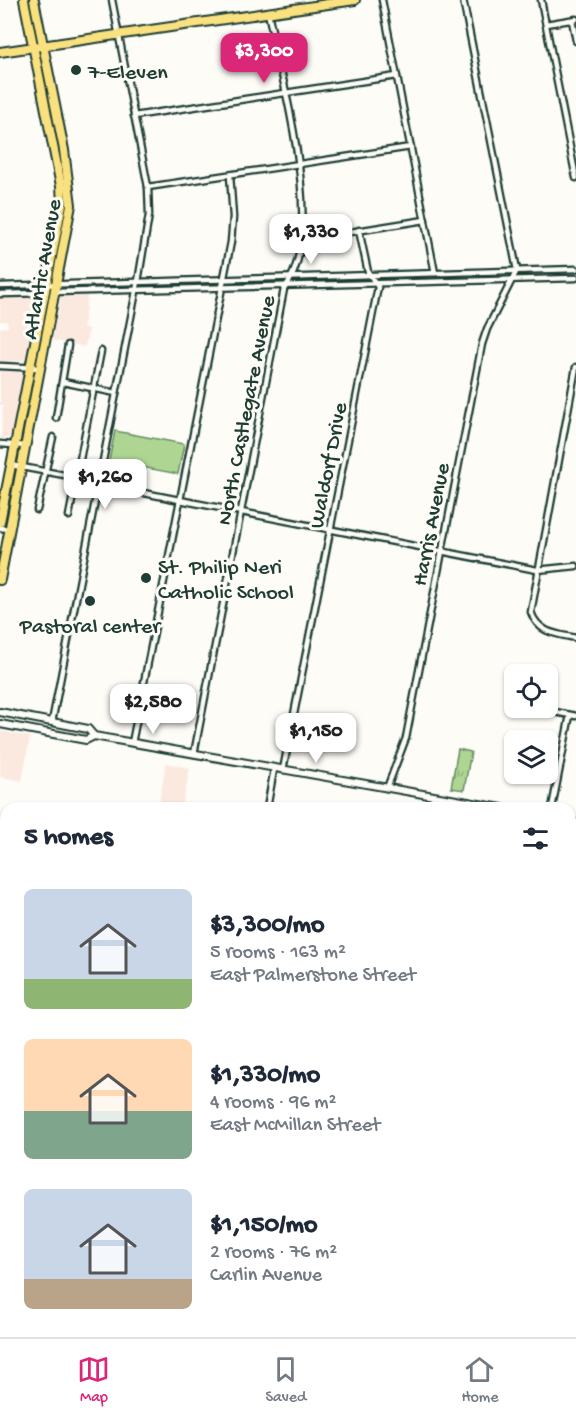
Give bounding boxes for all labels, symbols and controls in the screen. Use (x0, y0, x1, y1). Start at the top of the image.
pin: $3,300 (215, 33, 313, 84)
text: $3,300 (235, 41, 293, 64)
place label: 7-Eleven (87, 61, 168, 87)
marker: 7-Eleven (69, 63, 83, 77)
street label: Atlantic Avenue (19, 197, 69, 342)
pin: $1,330 (262, 214, 360, 265)
text: $1,330 (283, 222, 339, 245)
street label: North Castlegate Avenue (213, 293, 283, 528)
street label: Waldorf Drive (305, 400, 355, 531)
pin: $1,260 (56, 459, 154, 510)
street label: Harris Avenue (408, 461, 458, 588)
text: $1,260 (78, 467, 132, 490)
place label: St. Philip Neri Catholic School (158, 556, 294, 607)
marker: St. Philip Neri Catholic School (139, 571, 153, 585)
marker: Pastoral center (83, 594, 97, 608)
place label: Pastoral center (19, 615, 162, 641)
map controls (504, 664, 558, 784)
button: locate (504, 664, 558, 718)
pin: $2,580 (104, 684, 202, 735)
text: $2,580 (124, 692, 182, 715)
pin: $1,150 (267, 713, 365, 764)
text: $1,150 (289, 721, 343, 744)
button: layers (504, 730, 558, 784)
icon: filters (519, 822, 552, 855)
text: 5 homes (24, 823, 113, 854)
text: $3,300/mo (210, 911, 325, 942)
icon: home (72, 913, 144, 985)
text: 5 rooms · 163 m² (210, 942, 346, 965)
text: East Palmerstone Street (210, 965, 416, 988)
text: $1,330/mo (210, 1061, 320, 1092)
icon: home (72, 1063, 144, 1135)
text: 4 rooms · 96 m² (210, 1092, 336, 1115)
text: East McMillan Street (210, 1115, 380, 1138)
text: $1,150/mo (210, 1211, 317, 1242)
icon: home (72, 1213, 144, 1285)
text: 2 rooms · 76 m² (210, 1242, 337, 1265)
text: Carlin Avenue (210, 1265, 322, 1288)
tab: Map (77, 1353, 110, 1408)
tab: Saved (265, 1353, 306, 1408)
tab: Home (461, 1353, 498, 1408)

